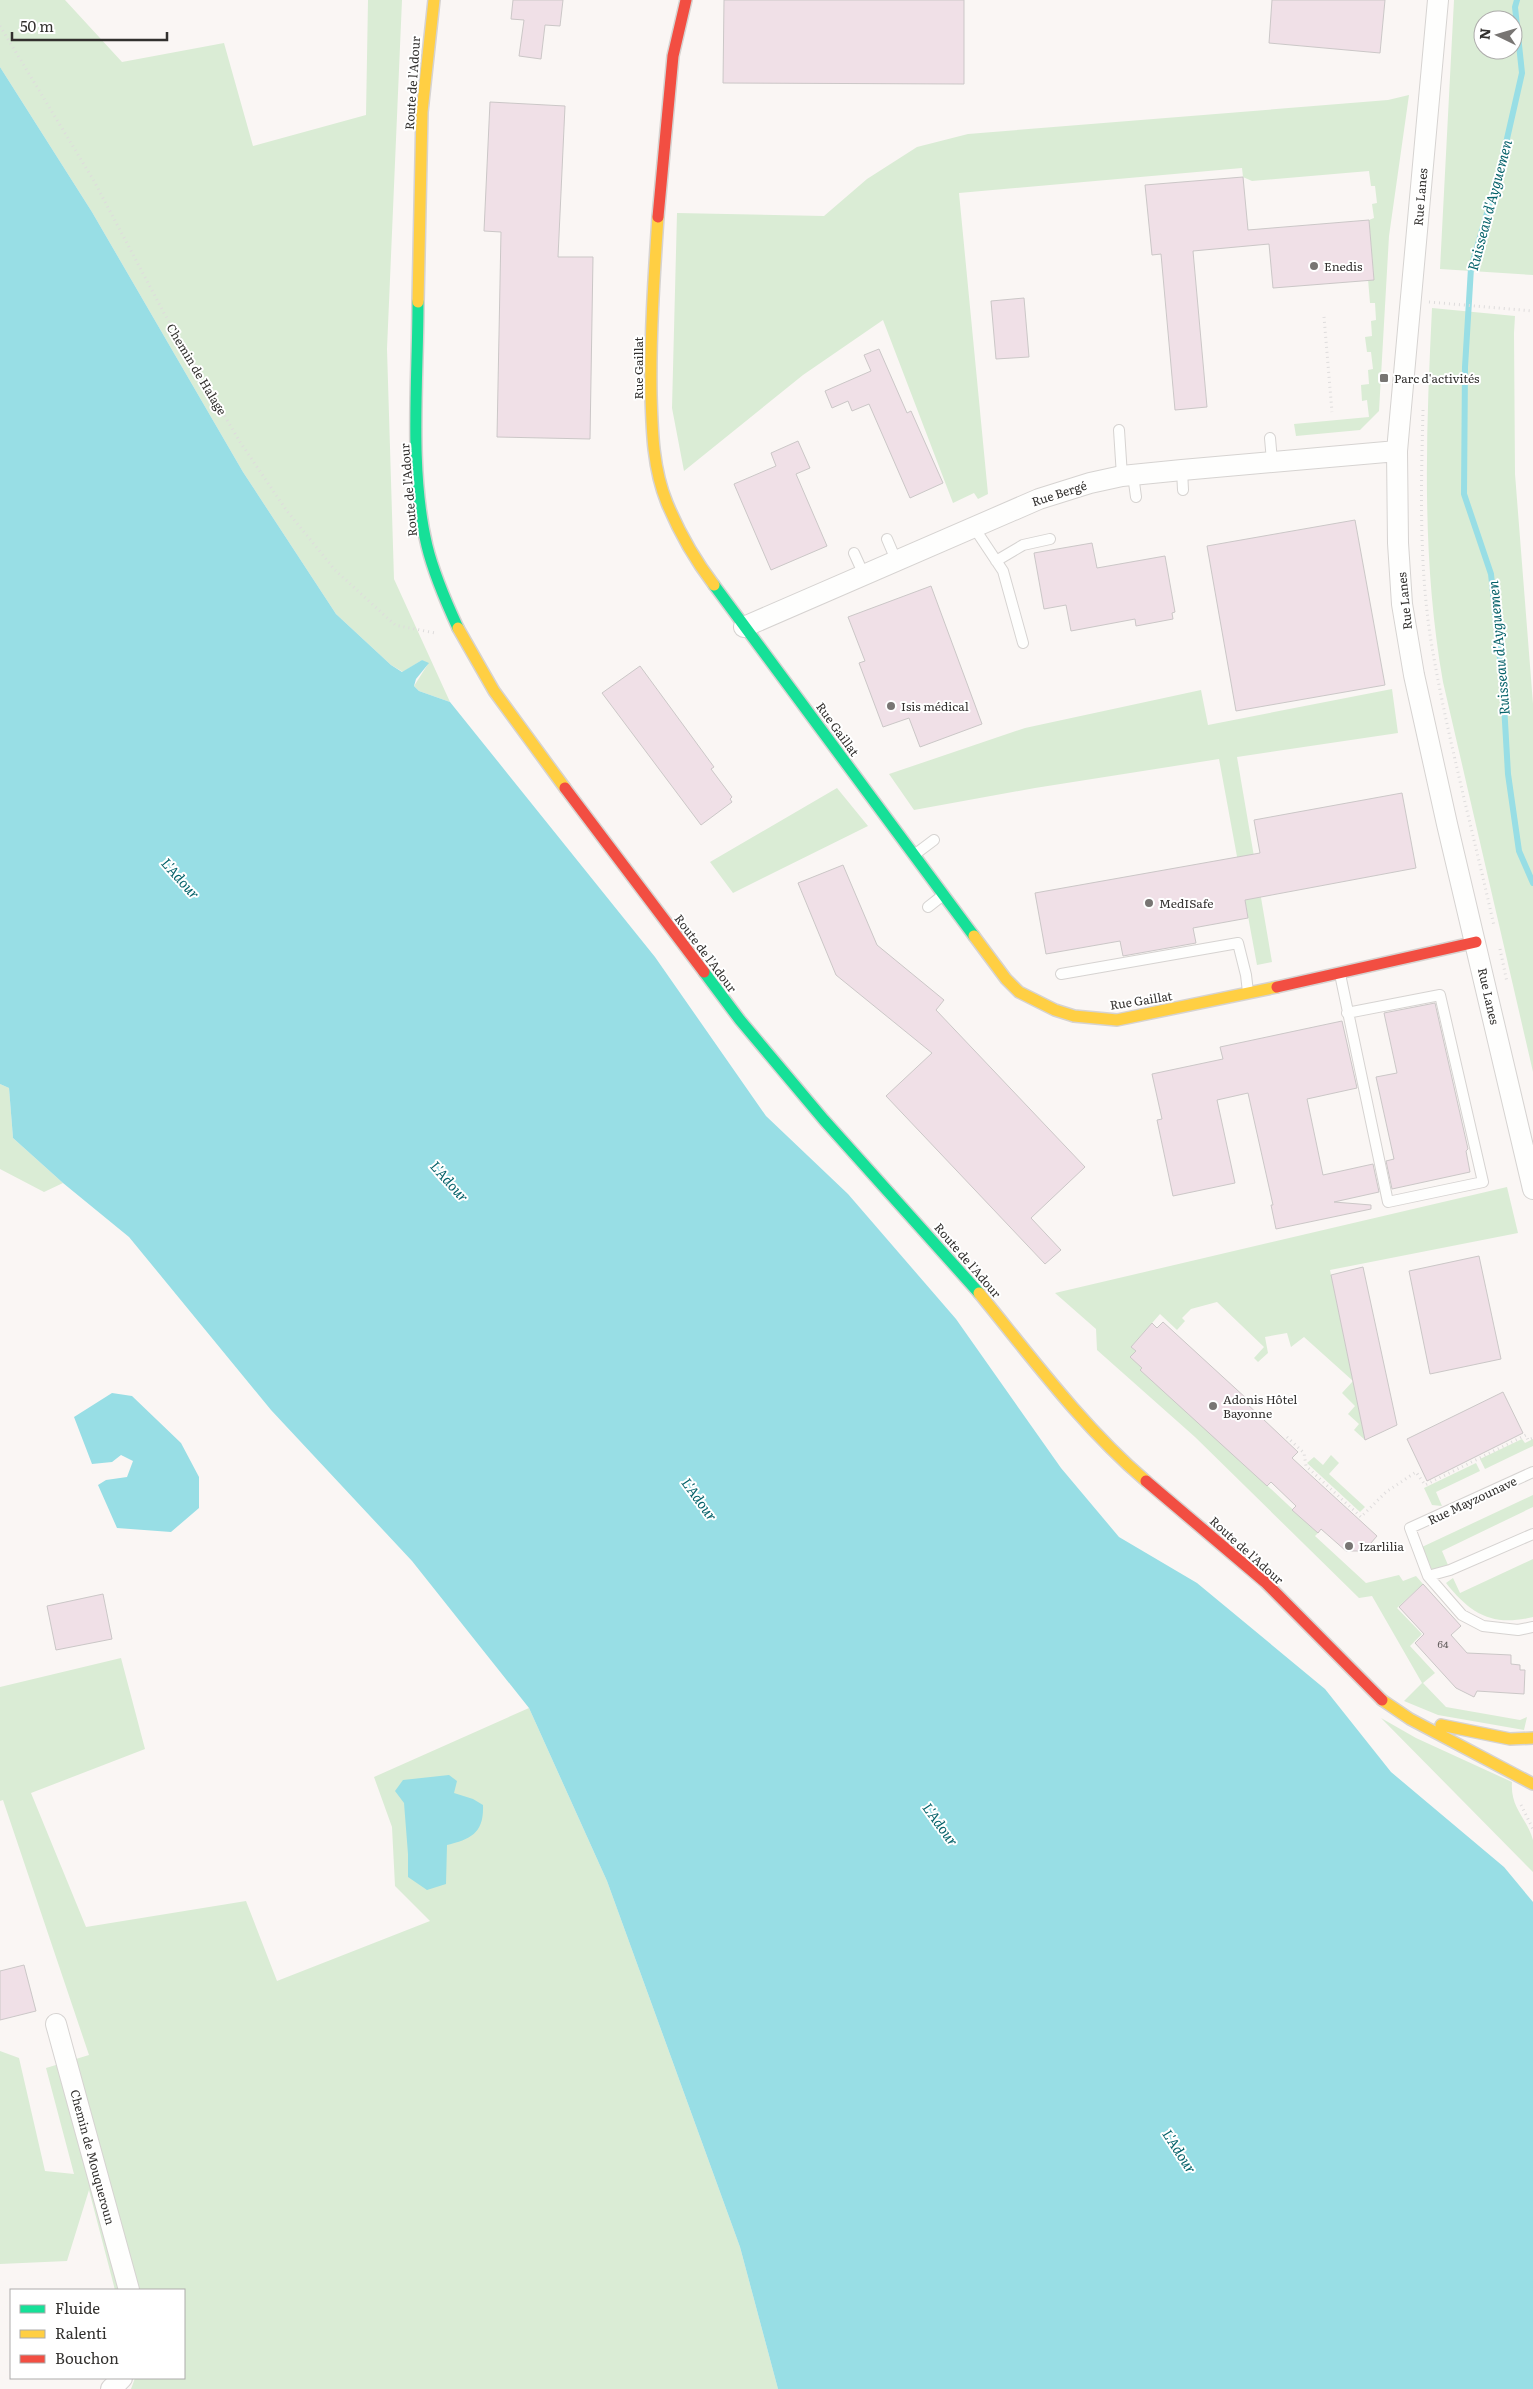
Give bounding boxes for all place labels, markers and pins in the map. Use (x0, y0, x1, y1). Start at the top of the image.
place label: Enedis (1324, 257, 1363, 275)
marker: Enedis (1308, 260, 1320, 272)
place label: Parc d'activités (1394, 369, 1480, 387)
marker: Parc d'activités (1378, 372, 1390, 384)
place label: Isis médical (901, 697, 969, 715)
marker: Isis médical (885, 700, 897, 712)
place label: MedISafe (1159, 894, 1214, 912)
marker: MedISafe (1143, 897, 1155, 909)
place label: Adonis Hôtel Bayonne (1223, 1390, 1297, 1422)
marker: Adonis Hôtel Bayonne (1207, 1400, 1219, 1412)
place label: Izarlilia (1359, 1537, 1405, 1555)
marker: Izarlilia (1343, 1540, 1355, 1552)

